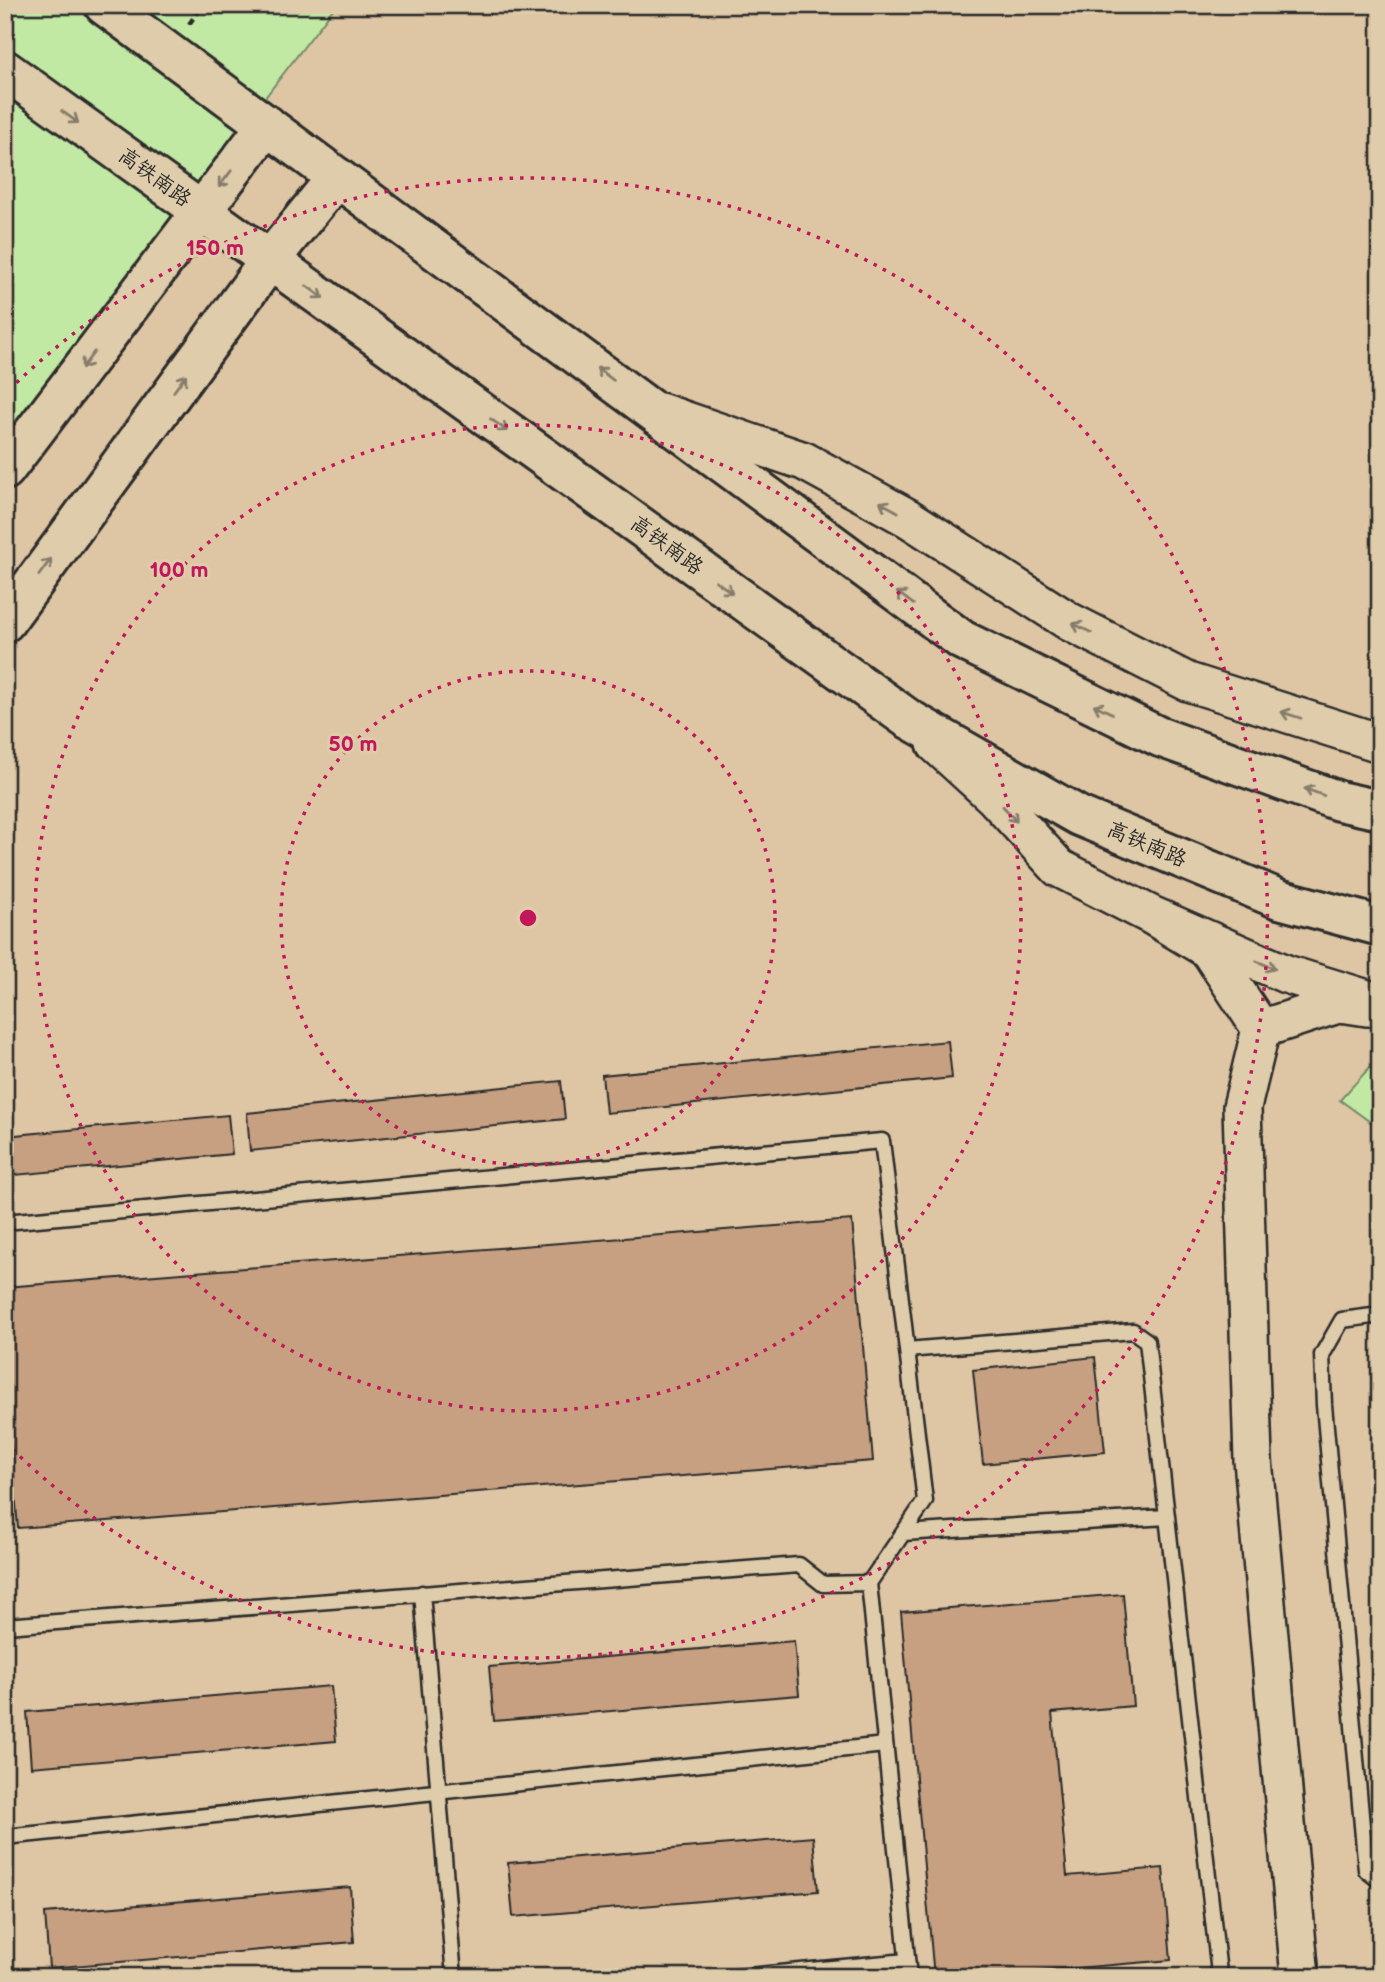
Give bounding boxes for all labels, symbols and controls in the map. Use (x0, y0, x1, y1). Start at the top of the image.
one-way arrow (60, 109, 79, 124)
street label: 高铁南路 (113, 143, 196, 212)
one-way arrow (218, 169, 233, 188)
text: 150 m (186, 236, 244, 261)
one-way arrow (305, 285, 324, 299)
one-way arrow (80, 350, 95, 369)
one-way arrow (596, 367, 615, 381)
one-way arrow (172, 374, 187, 393)
one-way arrow (490, 417, 509, 432)
one-way arrow (879, 500, 900, 513)
street label: 高铁南路 (625, 511, 708, 580)
one-way arrow (38, 558, 53, 577)
text: 100 m (150, 558, 208, 583)
one-way arrow (714, 579, 733, 594)
one-way arrow (896, 591, 915, 605)
one-way arrow (1072, 620, 1093, 634)
one-way arrow (1093, 702, 1114, 715)
one-way arrow (1281, 707, 1303, 720)
text: 50 m (329, 732, 377, 757)
one-way arrow (1304, 785, 1326, 797)
one-way arrow (1002, 805, 1018, 823)
street label: 高铁南路 (1103, 817, 1190, 872)
centre of rings (516, 906, 540, 930)
one-way arrow (1255, 959, 1276, 972)

